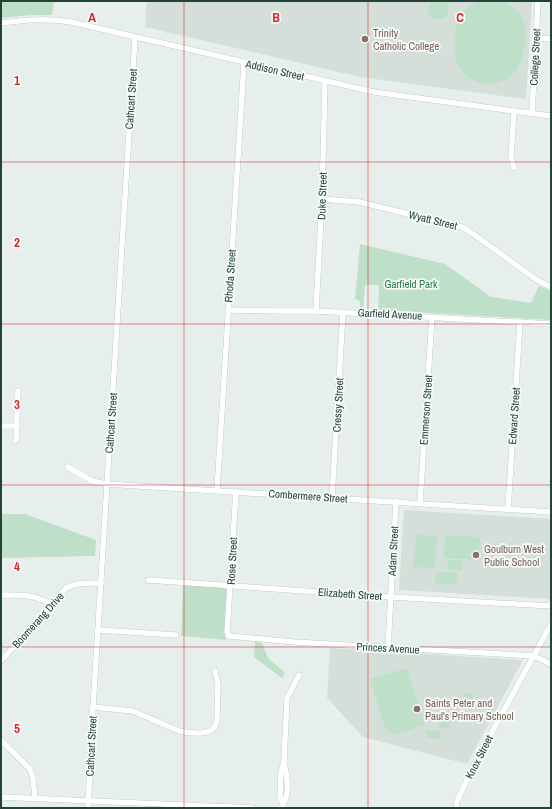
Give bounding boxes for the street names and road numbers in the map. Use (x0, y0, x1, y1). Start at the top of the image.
street label: College Street (527, 28, 544, 86)
street label: Addison Street (243, 56, 306, 84)
street label: Cathcart Street (122, 68, 140, 130)
street label: Duke Street (314, 171, 330, 220)
street label: Wyatt Street (407, 207, 459, 233)
street label: Rhoda Street (221, 249, 239, 303)
street label: Garfield Avenue (357, 305, 423, 323)
street label: Emmerson Street (417, 374, 435, 445)
street label: Cressy Street (330, 377, 346, 433)
street label: Edward Street (505, 387, 523, 445)
street label: Cathcart Street (102, 392, 120, 454)
street label: Combermere Street (268, 486, 348, 506)
street label: Adam Street (385, 525, 401, 577)
street label: Rose Street (224, 536, 240, 585)
street label: Elizabeth Street (317, 585, 383, 603)
street label: Boomerang Drive (9, 589, 67, 651)
street label: Princes Avenue (356, 639, 420, 657)
street label: Cathcart Street (82, 715, 100, 777)
street label: Knox Street (462, 732, 496, 781)

